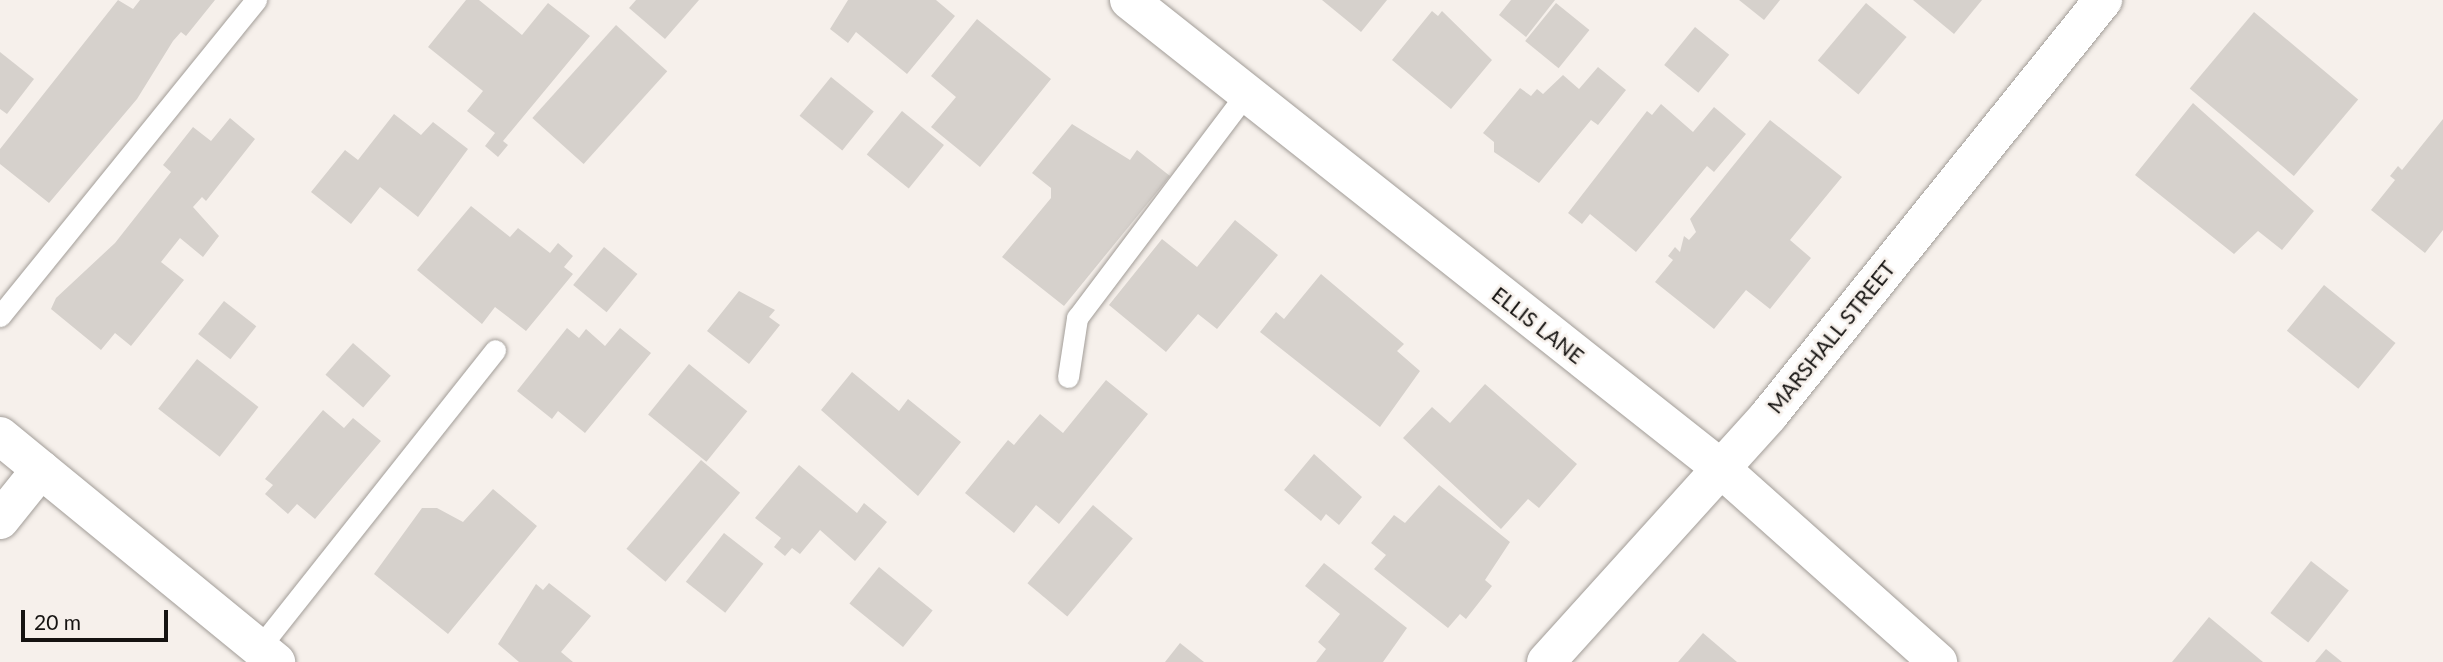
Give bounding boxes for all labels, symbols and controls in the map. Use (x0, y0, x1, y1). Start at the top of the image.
street label: MARSHALL STREET (1762, 256, 1900, 418)
street label: ELLIS LANE (1487, 281, 1589, 369)
scale bar (24, 596, 172, 640)
text: 20 m (34, 609, 81, 634)

